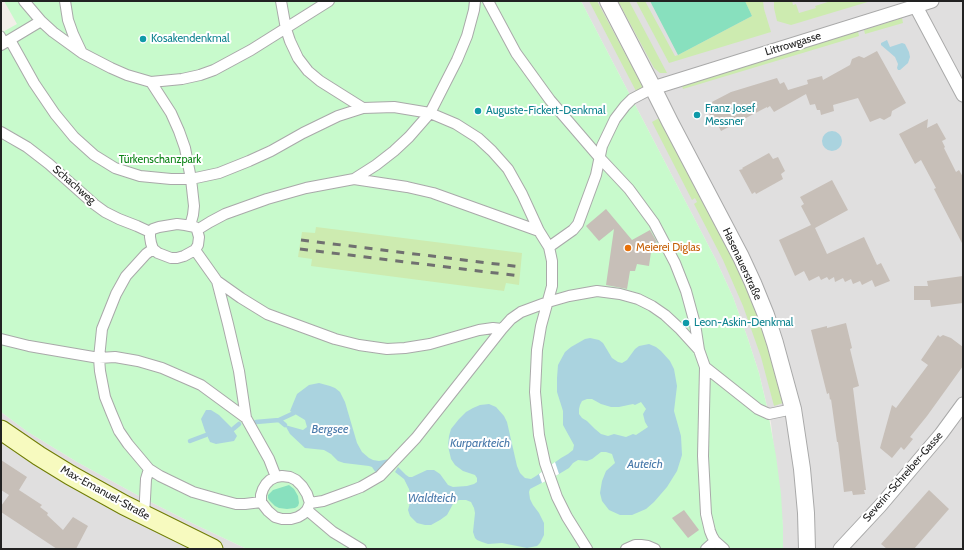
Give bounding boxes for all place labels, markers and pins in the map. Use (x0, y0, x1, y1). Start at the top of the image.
place label: Kosakendenkmal (151, 32, 230, 46)
marker: Kosakendenkmal (138, 34, 148, 44)
place label: Franz Josef Messner (705, 102, 755, 128)
place label: Auguste-Fickert-Denkmal (486, 104, 605, 118)
marker: Auguste-Fickert-Denkmal (473, 106, 483, 116)
marker: Franz Josef Messner (692, 110, 702, 120)
place label: Meierei Diglas (636, 241, 700, 255)
marker: Meierei Diglas (623, 243, 633, 253)
place label: Leon-Askin-Denkmal (694, 316, 793, 330)
marker: Leon-Askin-Denkmal (681, 318, 691, 328)

